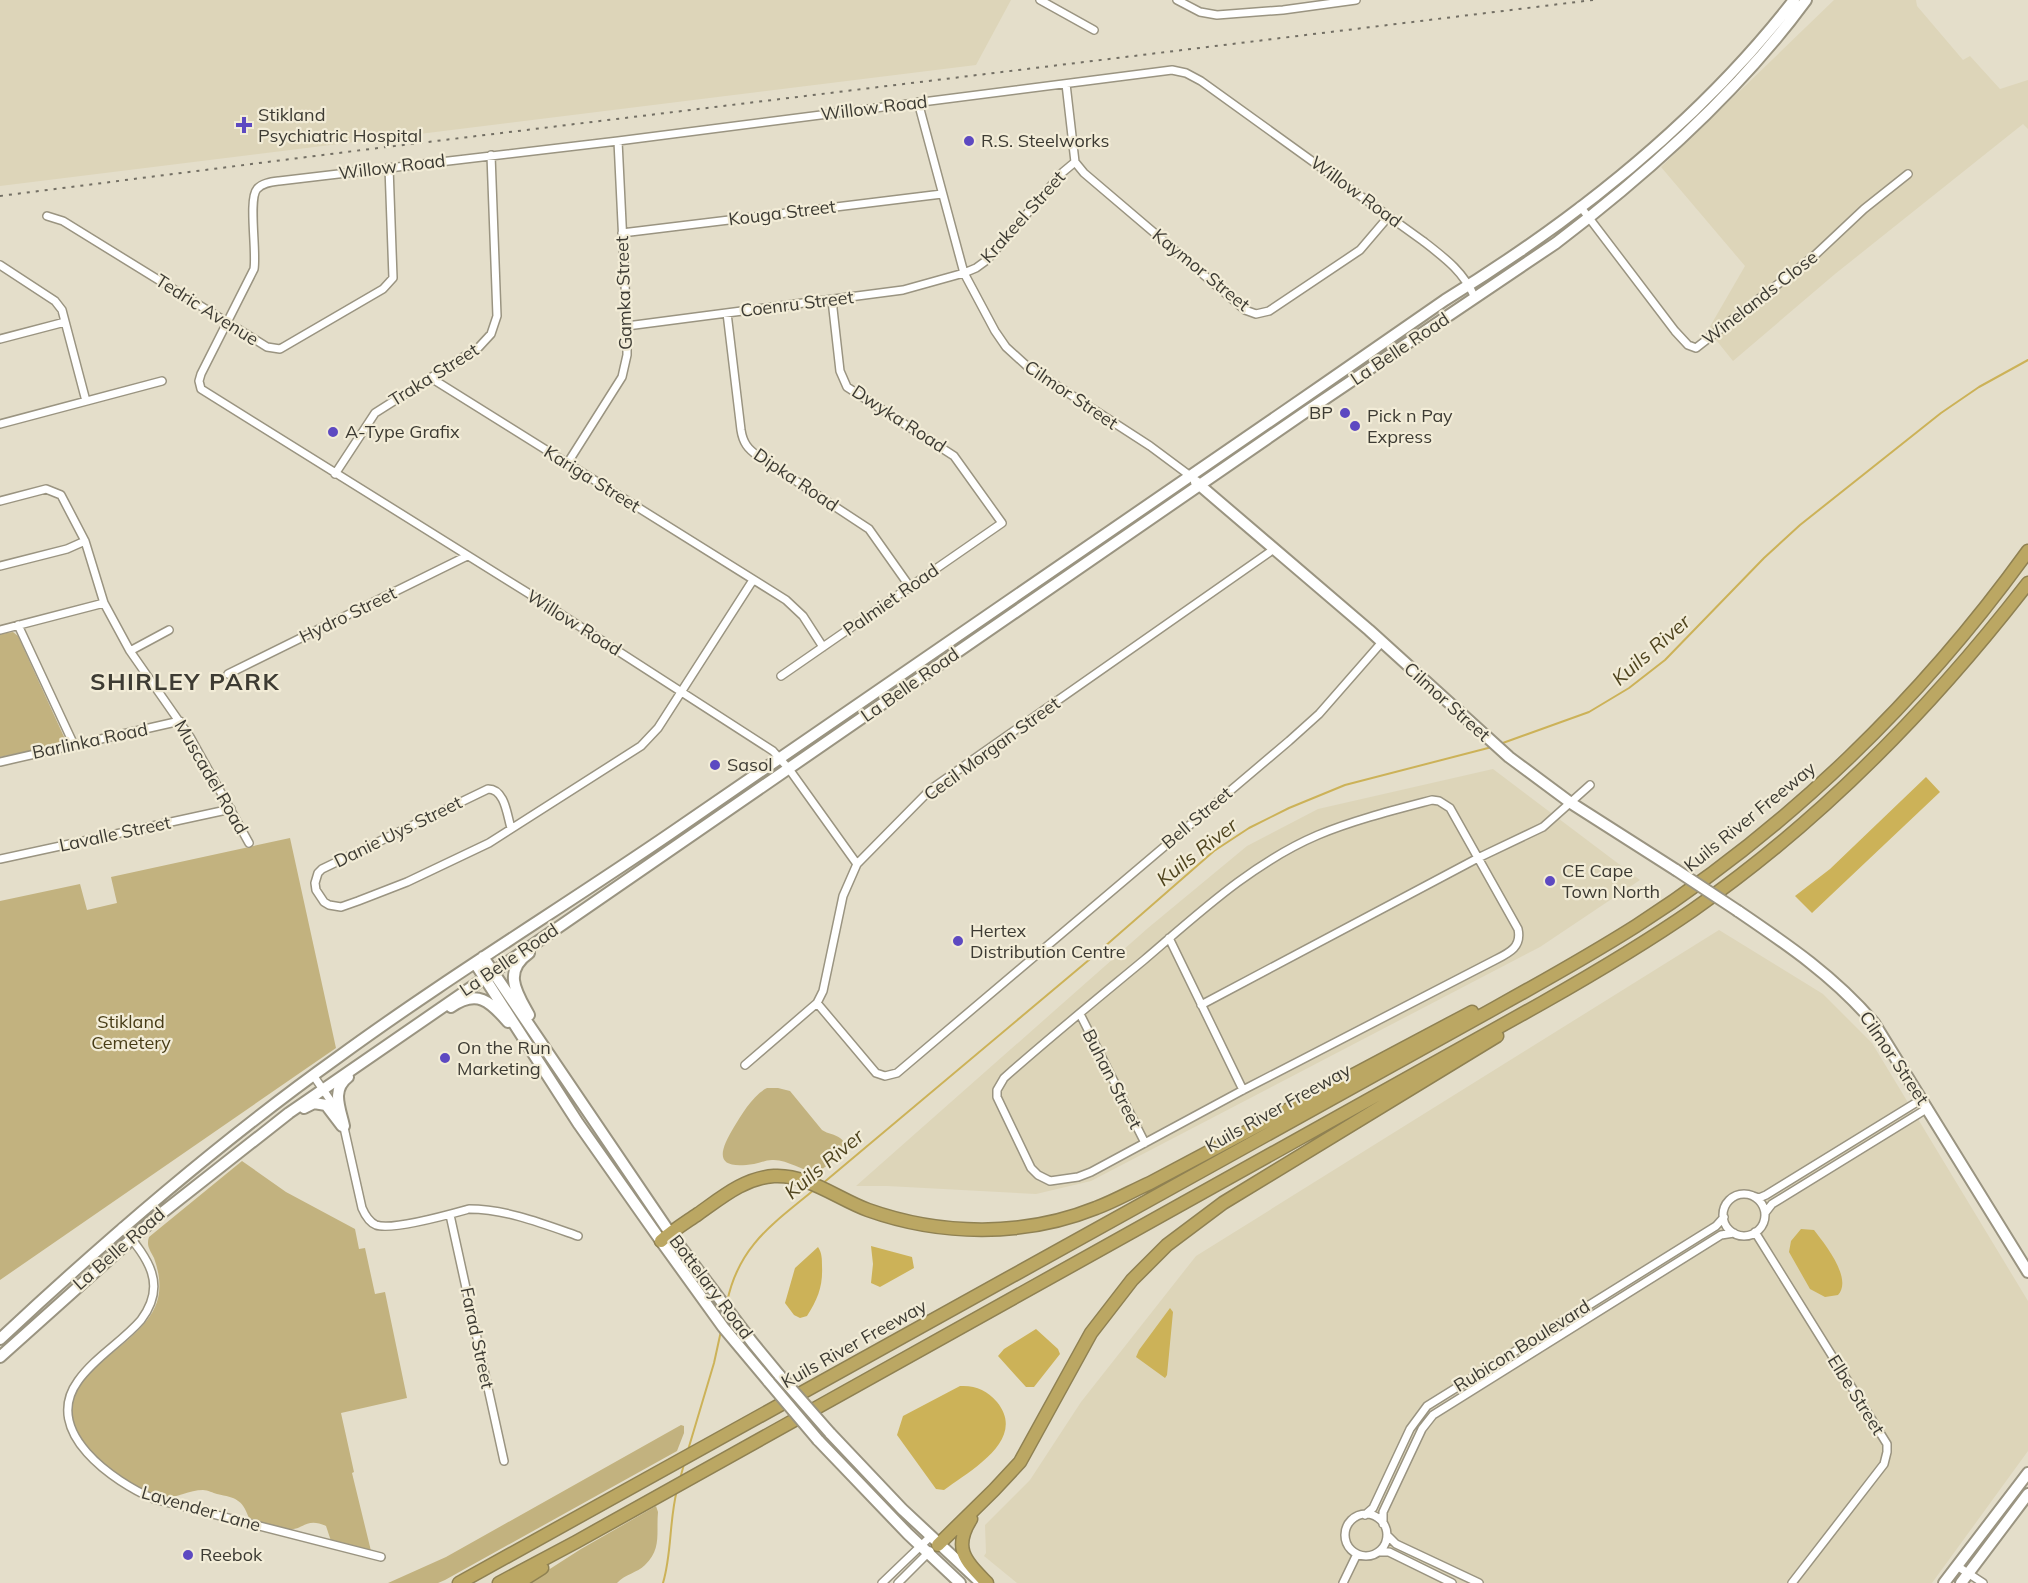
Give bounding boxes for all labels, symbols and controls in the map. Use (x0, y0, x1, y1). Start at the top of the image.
street label: Willow Road (819, 90, 929, 125)
place label: Stikland Psychiatric Hospital (258, 103, 422, 147)
marker: Stikland Psychiatric Hospital (235, 116, 253, 134)
place label: R.S. Steelworks (981, 129, 1109, 152)
marker: R.S. Steelworks (962, 134, 976, 148)
street label: Willow Road (337, 149, 447, 184)
street label: Willow Road (1306, 151, 1407, 232)
street label: Krakeel Street (975, 166, 1070, 267)
street label: Kouga Street (727, 195, 837, 230)
street label: Kaymor Street (1148, 223, 1255, 316)
street label: Gamka Street (610, 236, 637, 350)
street label: Winelands Close (1697, 245, 1822, 350)
street label: Tedric Avenue (151, 269, 263, 350)
street label: Coenru Street (739, 285, 855, 322)
street label: La Belle Road (1346, 307, 1454, 390)
street label: Traka Street (385, 338, 483, 411)
street label: Cilmor Street (1020, 355, 1122, 434)
street label: Dwyka Road (848, 380, 951, 458)
place label: BP (1309, 401, 1333, 424)
place label: Pick n Pay Express (1367, 404, 1453, 448)
marker: BP (1338, 406, 1352, 420)
marker: Pick n Pay Express (1348, 419, 1362, 433)
place label: A-Type Grafix (345, 420, 460, 443)
marker: A-Type Grafix (326, 425, 340, 439)
street label: Kariga Street (540, 440, 645, 517)
street label: Dipka Road (749, 443, 843, 516)
street label: Palmiet Road (839, 558, 943, 641)
street label: Hydro Street (295, 581, 400, 648)
street label: Willow Road (523, 584, 626, 661)
water label: Kuils River (1606, 608, 1696, 691)
street label: La Belle Road (856, 642, 963, 727)
street label: Cilmor Street (1400, 657, 1495, 746)
district label: SHIRLEY PARK (90, 666, 280, 696)
street label: Cecil Morgan Street (919, 692, 1064, 806)
street label: Muscadel Road (169, 716, 253, 838)
street label: Barlinka Road (30, 717, 150, 764)
place label: Sasol (727, 753, 773, 776)
street label: Kuils River Freeway (1679, 756, 1820, 877)
marker: Sasol (708, 758, 722, 772)
street label: Bell Street (1157, 781, 1237, 854)
street label: Danie Uys Street (330, 791, 466, 872)
street label: Lavalle Street (57, 810, 173, 857)
water label: Kuils River (1151, 812, 1243, 891)
place label: CE Cape Town North (1562, 859, 1660, 903)
marker: CE Cape Town North (1543, 874, 1557, 888)
street label: La Belle Road (455, 918, 563, 1001)
place label: Hertex Distribution Centre (970, 919, 1126, 963)
marker: Hertex Distribution Centre (951, 934, 965, 948)
street label: Cilmor Street (1855, 1007, 1934, 1109)
park label: Stikland Cemetery (91, 1010, 171, 1054)
street label: Buhan Street (1077, 1025, 1147, 1133)
place label: On the Run Marketing (457, 1036, 551, 1080)
marker: On the Run Marketing (438, 1051, 452, 1065)
street label: Kuils River Freeway (1201, 1058, 1355, 1157)
water label: Kuils River (779, 1123, 869, 1204)
street label: La Belle Road (68, 1202, 169, 1295)
street label: Bottelary Road (665, 1230, 758, 1344)
street label: Farad Street (456, 1285, 499, 1391)
street label: Kuils River Freeway (777, 1294, 931, 1393)
street label: Rubicon Boulevard (1449, 1294, 1594, 1397)
street label: Elbe Street (1823, 1351, 1890, 1439)
street label: Lavender Lane (139, 1481, 263, 1537)
place label: Reebok (200, 1543, 263, 1566)
marker: Reebok (181, 1548, 195, 1562)

